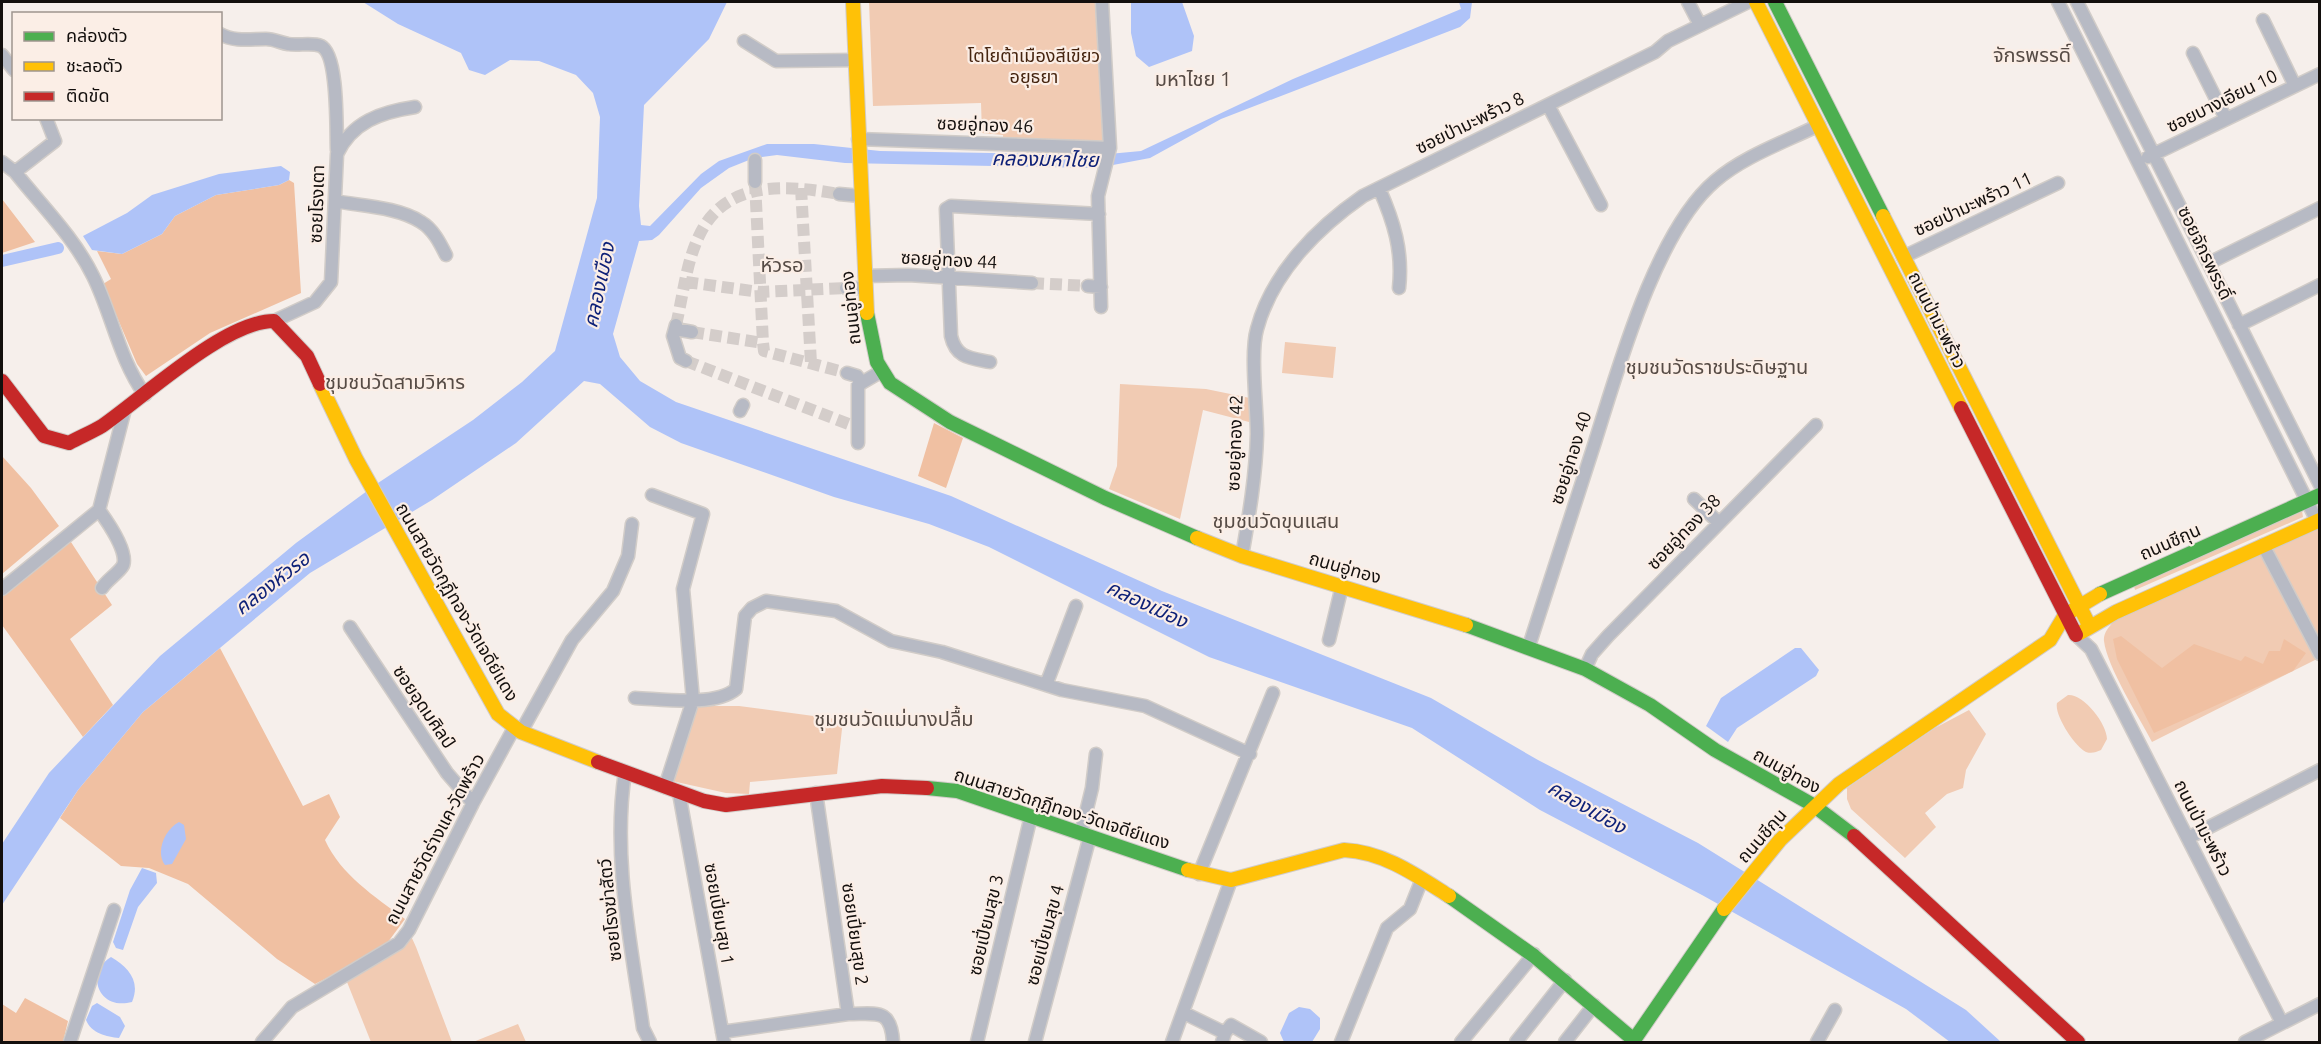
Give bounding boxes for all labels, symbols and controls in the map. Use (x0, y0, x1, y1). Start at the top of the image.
legend (12, 12, 222, 120)
text: คล่องตัว (66, 25, 128, 45)
district label: จักรพรรดิ์ (1993, 43, 2071, 66)
park label: โตโยต้าเมืองสีเขียว อยุธยา (968, 45, 1100, 88)
text: ชะลอตัว (66, 55, 123, 75)
street label: ซอยบางเอียน 10 (2163, 65, 2280, 136)
district label: มหาไชย 1 (1155, 67, 1231, 90)
text: ติดขัด (66, 85, 109, 105)
street label: ซอยป่ามะพร้าว 8 (1412, 87, 1527, 157)
street label: ซอยอู่ทอง 46 (936, 112, 1034, 139)
water label: คลองมหาไชย (991, 146, 1101, 171)
street label: ซอยโรงเตา (305, 164, 327, 244)
street label: ซอยป่ามะพร้าว 11 (1910, 167, 2035, 239)
street label: ซอยจักรพรรดิ์ (2175, 203, 2237, 302)
water label: คลองเมือง (578, 239, 619, 330)
street label: ซอยอู่ทอง 44 (900, 246, 998, 275)
district label: หัวรอ (761, 253, 803, 276)
street label: ถนนป่ามะพร้าว (1905, 268, 1971, 371)
street label: ถนนอู่ทอง (836, 270, 867, 346)
district label: ชุมชนวัดราชประดิษฐาน (1626, 355, 1808, 379)
district label: ชุมชนวัดสามวิหาร (325, 370, 465, 394)
street label: ซอยอู่ทอง 42 (1222, 394, 1249, 492)
street label: ซอยอู่ทอง 40 (1546, 409, 1597, 508)
street label: ซอยอู่ทอง 38 (1642, 490, 1726, 575)
street label: ถนนสายวัดกุฎีทอง-วัดเจดีย์แดง (391, 499, 523, 705)
district label: ชุมชนวัดขุนแสน (1213, 509, 1339, 533)
street label: ถนนชีกุน (2136, 519, 2204, 565)
water label: คลองหัวรอ (230, 545, 315, 619)
street label: ถนนอู่ทอง (1306, 547, 1384, 590)
water label: คลองเมือง (1103, 575, 1192, 633)
street label: ซอยอุดมศิลป์ (388, 661, 460, 753)
district label: ชุมชนวัดแม่นางปลื้ม (814, 705, 974, 731)
street label: ถนนอู่ทอง (1749, 743, 1825, 799)
street label: ถนนสายวัดร่างแค-วัดพร้าว (381, 750, 488, 927)
street label: ถนนสายวัดกุฎีทอง-วัดเจดีย์แดง (951, 764, 1173, 854)
water label: คลองเมือง (1544, 775, 1631, 839)
street label: ถนนป่ามะพร้าว (2171, 776, 2237, 879)
street label: ถนนชีกุน (1732, 804, 1792, 868)
street label: ซอยโรงฆ่าสัตว์ (594, 857, 624, 963)
street label: ซอยเปี่ยมสุข 1 (699, 861, 741, 967)
street label: ซอยเปี่ยมสุข 3 (962, 872, 1008, 978)
street label: ซอยเปี่ยมสุข 2 (837, 881, 875, 987)
street label: ซอยเปี่ยมสุข 4 (1019, 882, 1069, 988)

